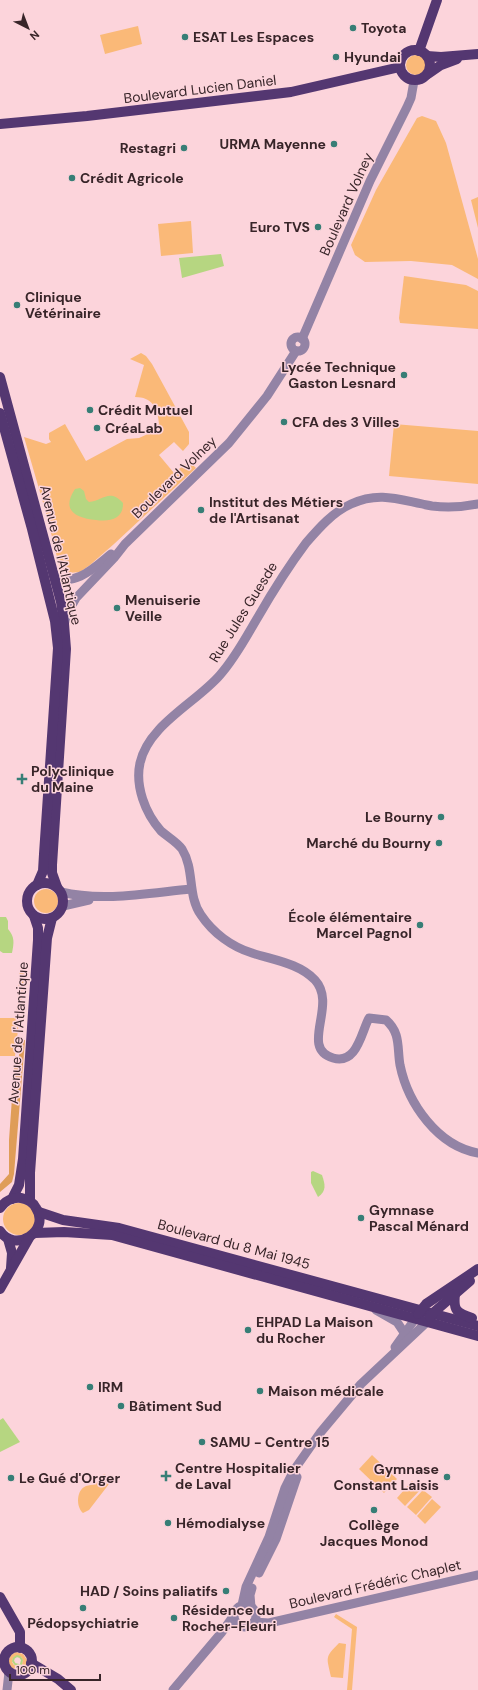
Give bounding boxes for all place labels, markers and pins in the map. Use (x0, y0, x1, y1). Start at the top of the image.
place label: Toyota (361, 19, 406, 37)
marker: Toyota (348, 23, 358, 33)
place label: ESAT Les Espaces (193, 28, 314, 46)
marker: ESAT Les Espaces (180, 32, 190, 42)
place label: Hyundai (344, 48, 401, 66)
marker: Hyundai (331, 52, 341, 62)
place label: URMA Mayenne (220, 135, 326, 153)
place label: Restagri (120, 139, 176, 157)
marker: URMA Mayenne (329, 139, 339, 149)
marker: Restagri (179, 143, 189, 153)
place label: Crédit Agricole (80, 169, 184, 187)
marker: Crédit Agricole (67, 173, 77, 183)
place label: Euro TVS (249, 218, 310, 236)
marker: Euro TVS (313, 222, 323, 232)
place label: Clinique Vétérinaire (25, 288, 101, 322)
marker: Clinique Vétérinaire (12, 300, 22, 310)
place label: Lycée Technique Gaston Lesnard (281, 358, 396, 392)
marker: Lycée Technique Gaston Lesnard (399, 370, 409, 380)
place label: Crédit Mutuel (98, 401, 193, 419)
marker: Crédit Mutuel (85, 405, 95, 415)
place label: CFA des 3 Villes (292, 413, 399, 431)
marker: CFA des 3 Villes (279, 417, 289, 427)
place label: CréaLab (105, 419, 163, 437)
marker: CréaLab (92, 423, 102, 433)
place label: Institut des Métiers de l'Artisanat (209, 493, 343, 527)
marker: Institut des Métiers de l'Artisanat (196, 505, 206, 515)
place label: Menuiserie Veille (125, 591, 201, 625)
marker: Menuiserie Veille (112, 603, 122, 613)
place label: Polyclinique du Maine (31, 762, 114, 796)
marker: Polyclinique du Maine (16, 773, 28, 785)
place label: Le Bourny (365, 808, 434, 826)
marker: Le Bourny (436, 812, 446, 822)
place label: Marché du Bourny (306, 834, 432, 852)
marker: Marché du Bourny (434, 838, 444, 848)
place label: École élémentaire Marcel Pagnol (288, 908, 412, 942)
marker: École élémentaire Marcel Pagnol (415, 920, 425, 930)
place label: Gymnase Pascal Ménard (369, 1201, 469, 1235)
marker: Gymnase Pascal Ménard (356, 1213, 366, 1223)
place label: EHPAD La Maison du Rocher (256, 1313, 373, 1347)
marker: EHPAD La Maison du Rocher (243, 1325, 253, 1335)
place label: IRM (98, 1378, 123, 1396)
marker: IRM (85, 1382, 95, 1392)
place label: Maison médicale (268, 1382, 384, 1400)
marker: Maison médicale (255, 1386, 265, 1396)
place label: Bâtiment Sud (129, 1397, 222, 1415)
marker: Bâtiment Sud (116, 1401, 126, 1411)
place label: SAMU - Centre 15 (210, 1433, 330, 1451)
marker: SAMU - Centre 15 (197, 1437, 207, 1447)
place label: Centre Hospitalier de Laval (175, 1459, 301, 1493)
place label: Gymnase Constant Laisis (333, 1460, 439, 1494)
place label: Le Gué d'Orger (19, 1469, 120, 1487)
marker: Centre Hospitalier de Laval (160, 1470, 172, 1482)
marker: Gymnase Constant Laisis (442, 1472, 452, 1482)
marker: Le Gué d'Orger (6, 1473, 16, 1483)
marker: Collège Jacques Monod (369, 1505, 379, 1515)
place label: Hémodialyse (176, 1514, 265, 1532)
place label: Collège Jacques Monod (320, 1516, 428, 1550)
marker: Hémodialyse (163, 1518, 173, 1528)
place label: HAD / Soins paliatifs (80, 1582, 218, 1600)
marker: HAD / Soins paliatifs (221, 1586, 231, 1596)
place label: Résidence du Rocher-Fleuri (182, 1601, 277, 1635)
marker: Pédopsychiatrie (78, 1603, 88, 1613)
marker: Résidence du Rocher-Fleuri (169, 1613, 179, 1623)
place label: Pédopsychiatrie (27, 1614, 139, 1632)

